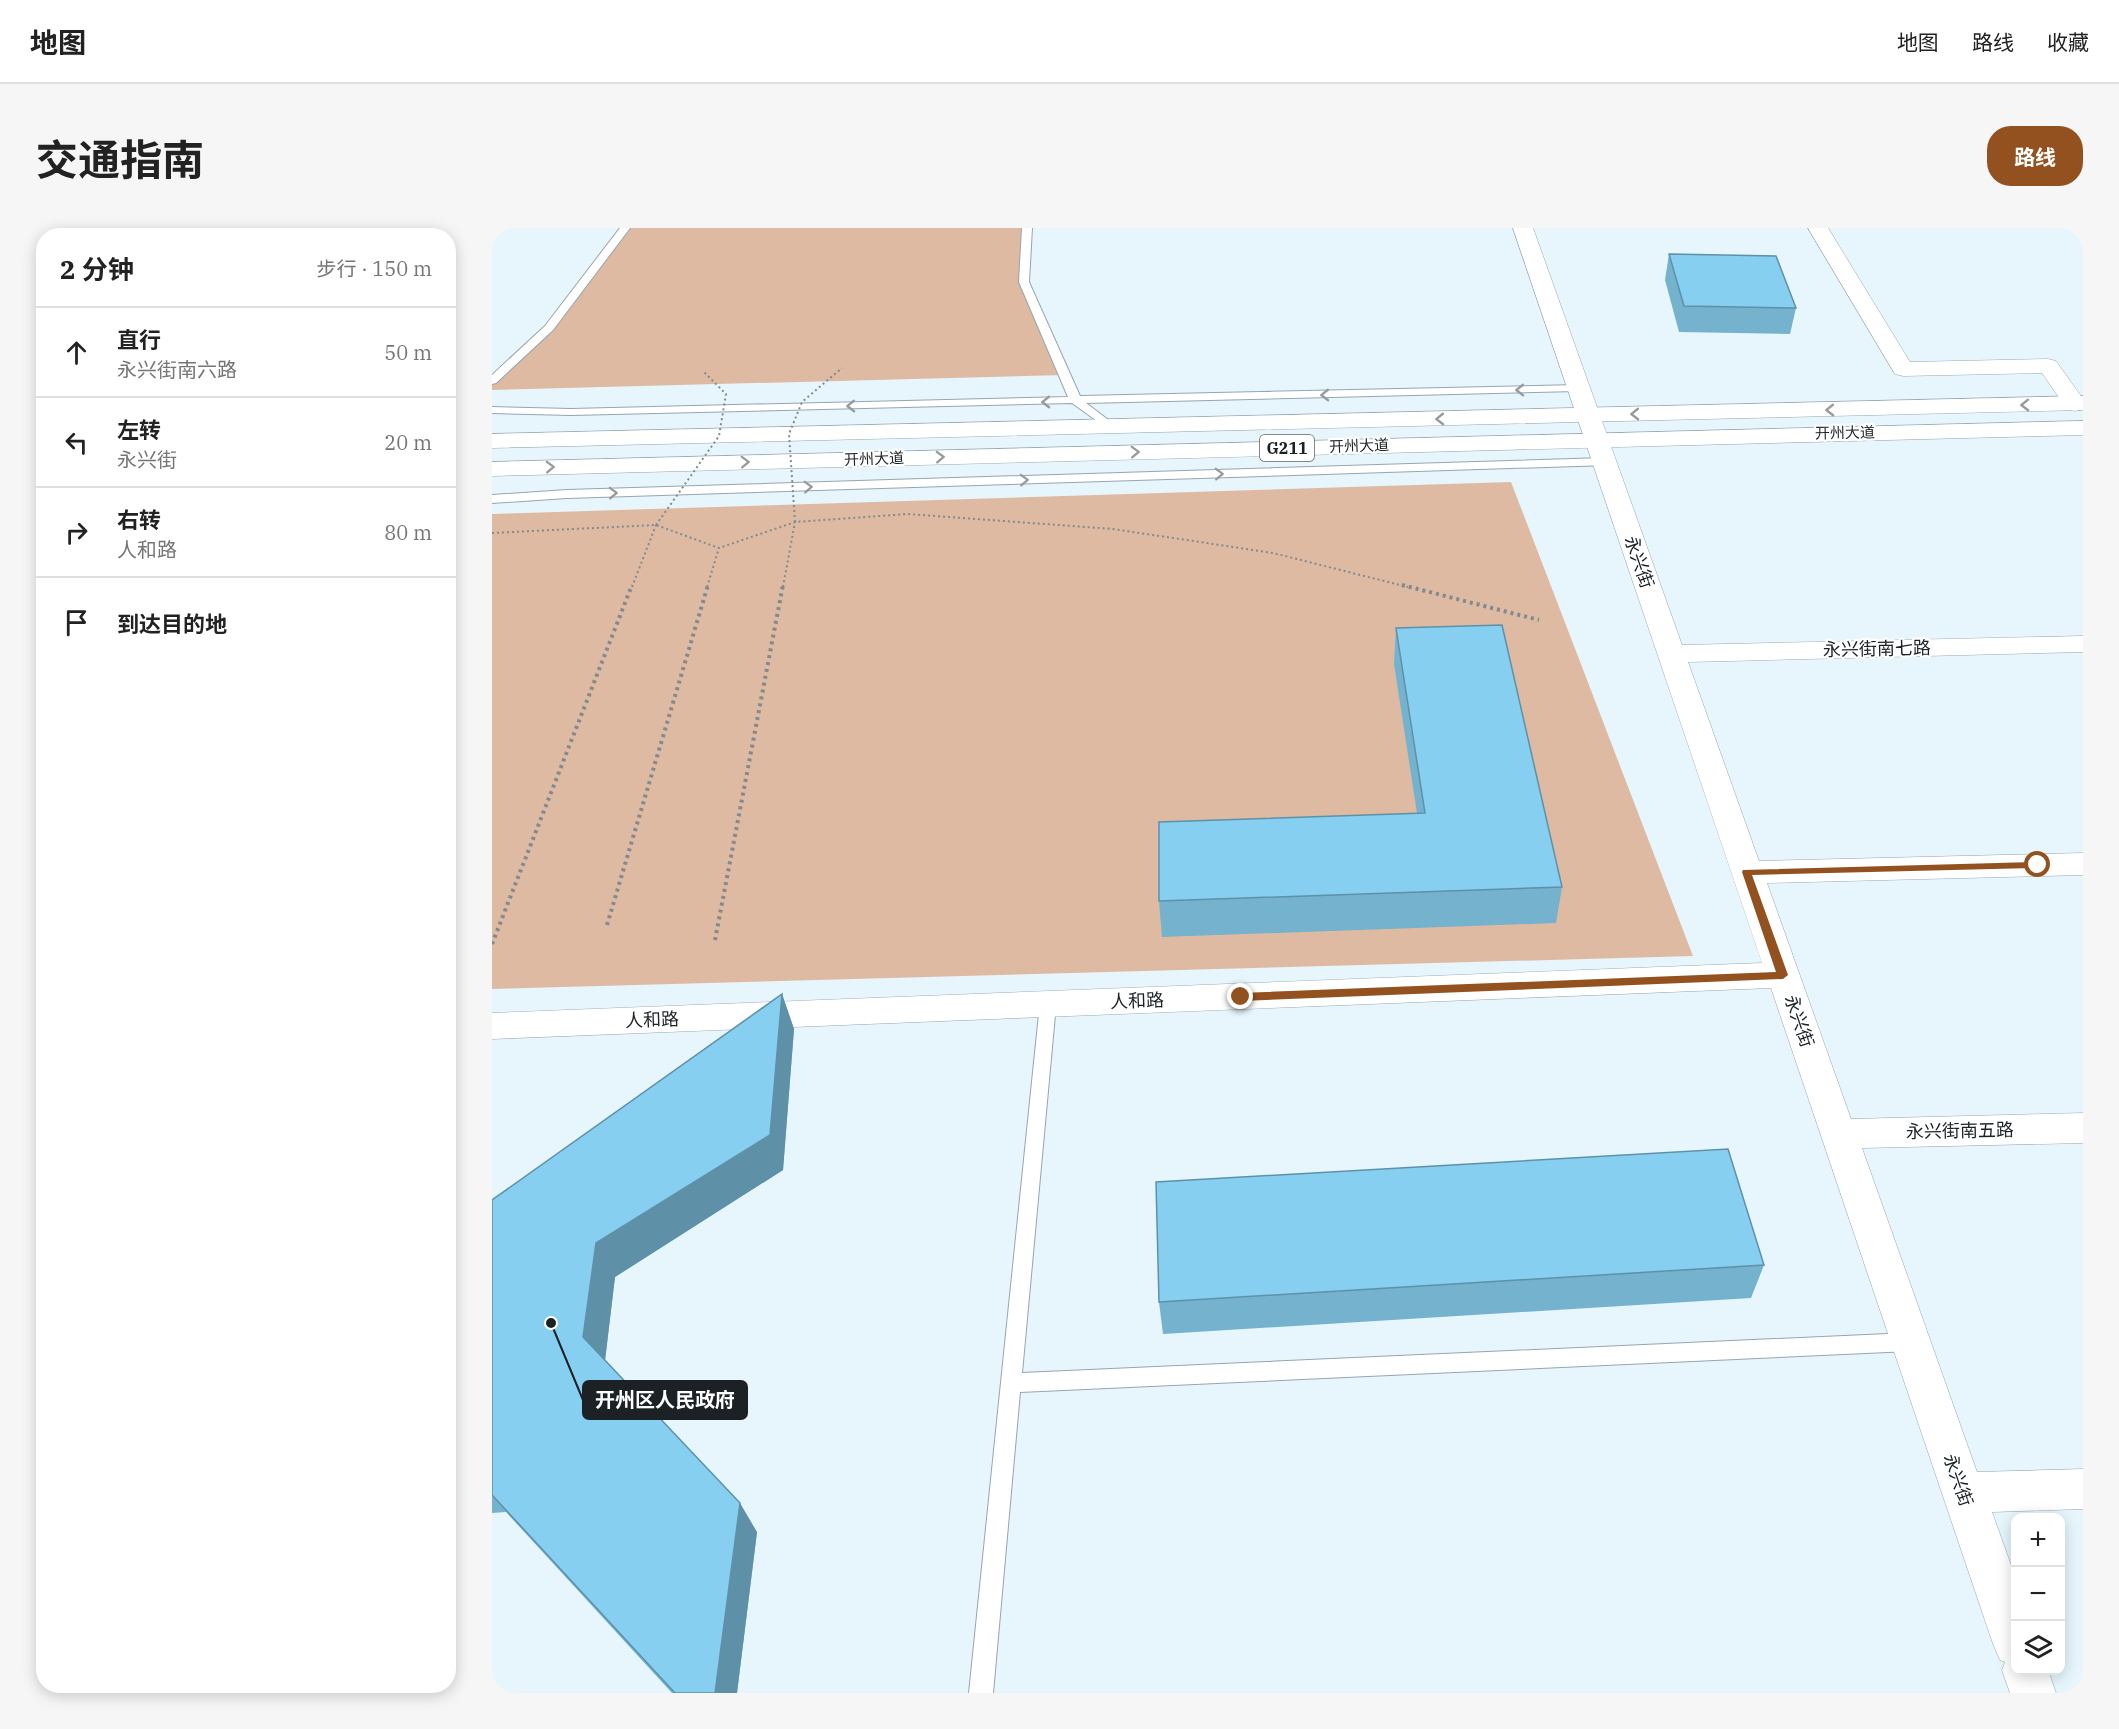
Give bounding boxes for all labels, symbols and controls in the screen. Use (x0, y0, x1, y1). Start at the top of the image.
text: 地图 (30, 24, 86, 61)
text: 地图 (1897, 28, 1939, 56)
text: 路线 (1972, 28, 2014, 56)
text: 收藏 (2047, 28, 2089, 56)
button: 路线 (1987, 126, 2083, 186)
text: 交通指南 (36, 132, 204, 187)
text: 2 分钟 (60, 252, 134, 286)
text: 步行 · 150 m (317, 255, 432, 282)
text: 直行 (117, 325, 161, 354)
icon: ahead (60, 336, 93, 369)
text: 50 m (384, 339, 432, 366)
text: 永兴街南六路 (117, 356, 237, 383)
one-way arrow (1515, 384, 1524, 396)
one-way arrow (1320, 389, 1329, 401)
one-way arrow (1042, 396, 1051, 408)
one-way arrow (2020, 399, 2029, 411)
one-way arrow (847, 400, 856, 412)
one-way arrow (1825, 403, 1834, 416)
one-way arrow (1630, 408, 1639, 420)
one-way arrow (1435, 413, 1444, 425)
text: 左转 (117, 415, 161, 444)
street label: 开州大道 (1815, 422, 1875, 443)
icon: left (60, 426, 93, 459)
text: 20 m (384, 429, 432, 456)
road number: G211 (1260, 435, 1314, 461)
street label: 开州大道 (1329, 435, 1389, 456)
one-way arrow (1131, 445, 1140, 458)
text: 永兴街 (117, 446, 177, 473)
street label: 开州大道 (844, 448, 904, 469)
one-way arrow (936, 451, 945, 463)
one-way arrow (741, 456, 750, 469)
one-way arrow (546, 461, 555, 474)
one-way arrow (1215, 467, 1224, 480)
one-way arrow (1020, 473, 1029, 486)
one-way arrow (804, 480, 813, 493)
one-way arrow (609, 486, 618, 499)
text: 右转 (117, 505, 161, 534)
icon: right (60, 516, 93, 549)
text: 80 m (384, 519, 432, 546)
street label: 永兴街 (1620, 533, 1659, 591)
text: 人和路 (117, 536, 177, 563)
icon: arrive (60, 606, 93, 639)
text: 到达目的地 (117, 609, 227, 638)
street label: 永兴街南七路 (1823, 636, 1931, 661)
route start (2024, 851, 2050, 877)
route end (1227, 983, 1253, 1009)
street label: 人和路 (1110, 988, 1164, 1013)
street label: 永兴街 (1780, 992, 1819, 1050)
street label: 人和路 (625, 1007, 679, 1032)
street label: 永兴街南五路 (1906, 1118, 2014, 1143)
callout: 开州区人民政府 (583, 1381, 747, 1419)
text: 开州区人民政府 (595, 1386, 735, 1413)
street label: 永兴街 (1939, 1451, 1978, 1509)
map controls (2011, 1513, 2065, 1675)
button: + (2011, 1513, 2065, 1567)
button: − (2011, 1567, 2065, 1621)
button: layers (2011, 1621, 2065, 1675)

